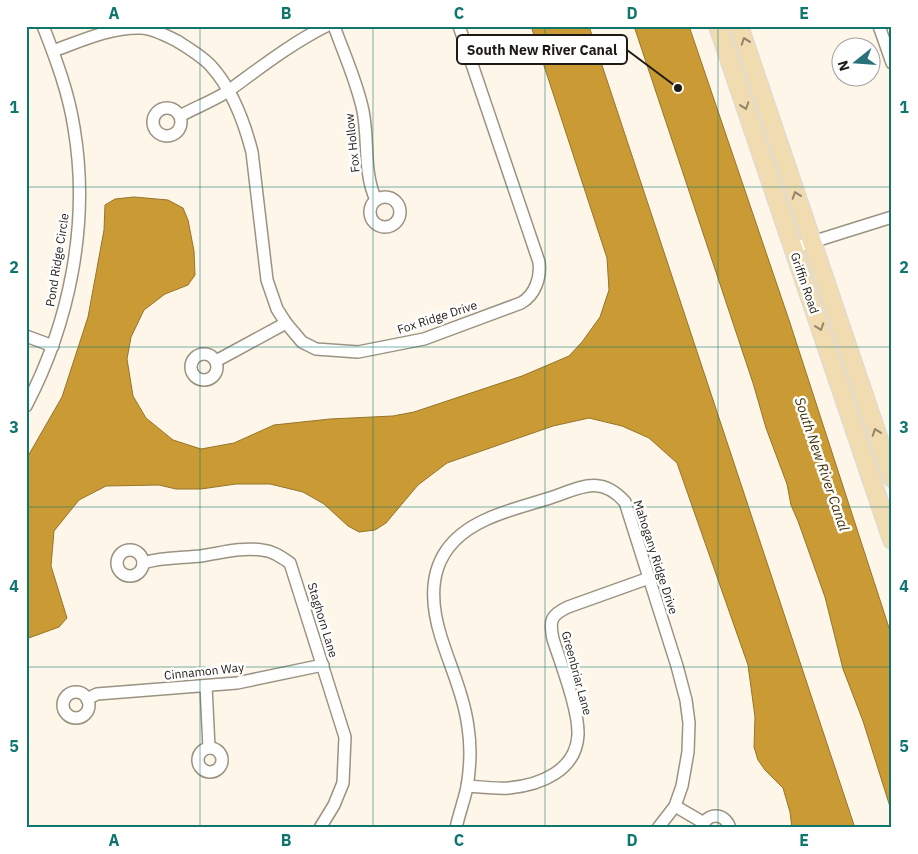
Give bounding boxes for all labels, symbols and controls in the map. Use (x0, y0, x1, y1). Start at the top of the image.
text: A (109, 3, 120, 23)
text: B (281, 3, 292, 23)
text: C (454, 3, 464, 23)
text: D (626, 3, 638, 23)
text: E (799, 3, 809, 23)
callout: South New River Canal (457, 35, 627, 64)
one-way arrow (740, 38, 750, 46)
north arrow (830, 38, 880, 88)
text: South New River Canal (467, 41, 617, 59)
text: N (833, 58, 854, 73)
text: 1 (9, 97, 19, 117)
text: 1 (899, 97, 909, 117)
one-way arrow (739, 101, 749, 109)
street label: Fox Hollow (341, 113, 363, 173)
one-way arrow (792, 192, 802, 200)
street label: Pond Ridge Circle (42, 212, 72, 308)
street label: Griffin Road (788, 250, 822, 316)
text: 2 (9, 257, 19, 277)
text: 2 (899, 257, 909, 277)
street label: Fox Ridge Drive (395, 297, 479, 337)
one-way arrow (814, 323, 824, 331)
water label: South New River Canal (791, 395, 853, 534)
text: 3 (9, 417, 19, 437)
text: 3 (899, 417, 909, 437)
one-way arrow (872, 428, 882, 437)
street label: Mahogany Ridge Drive (630, 498, 682, 616)
text: 4 (9, 576, 19, 596)
text: 4 (899, 576, 909, 596)
street label: Staghorn Lane (305, 581, 342, 660)
street label: Greenbriar Lane (559, 629, 596, 717)
street label: Cinnamon Way (163, 659, 245, 683)
text: 5 (9, 736, 19, 756)
text: 5 (899, 736, 909, 756)
text: A (109, 830, 120, 850)
text: B (281, 830, 292, 850)
text: C (454, 830, 464, 850)
text: D (626, 830, 638, 850)
text: E (799, 830, 809, 850)

